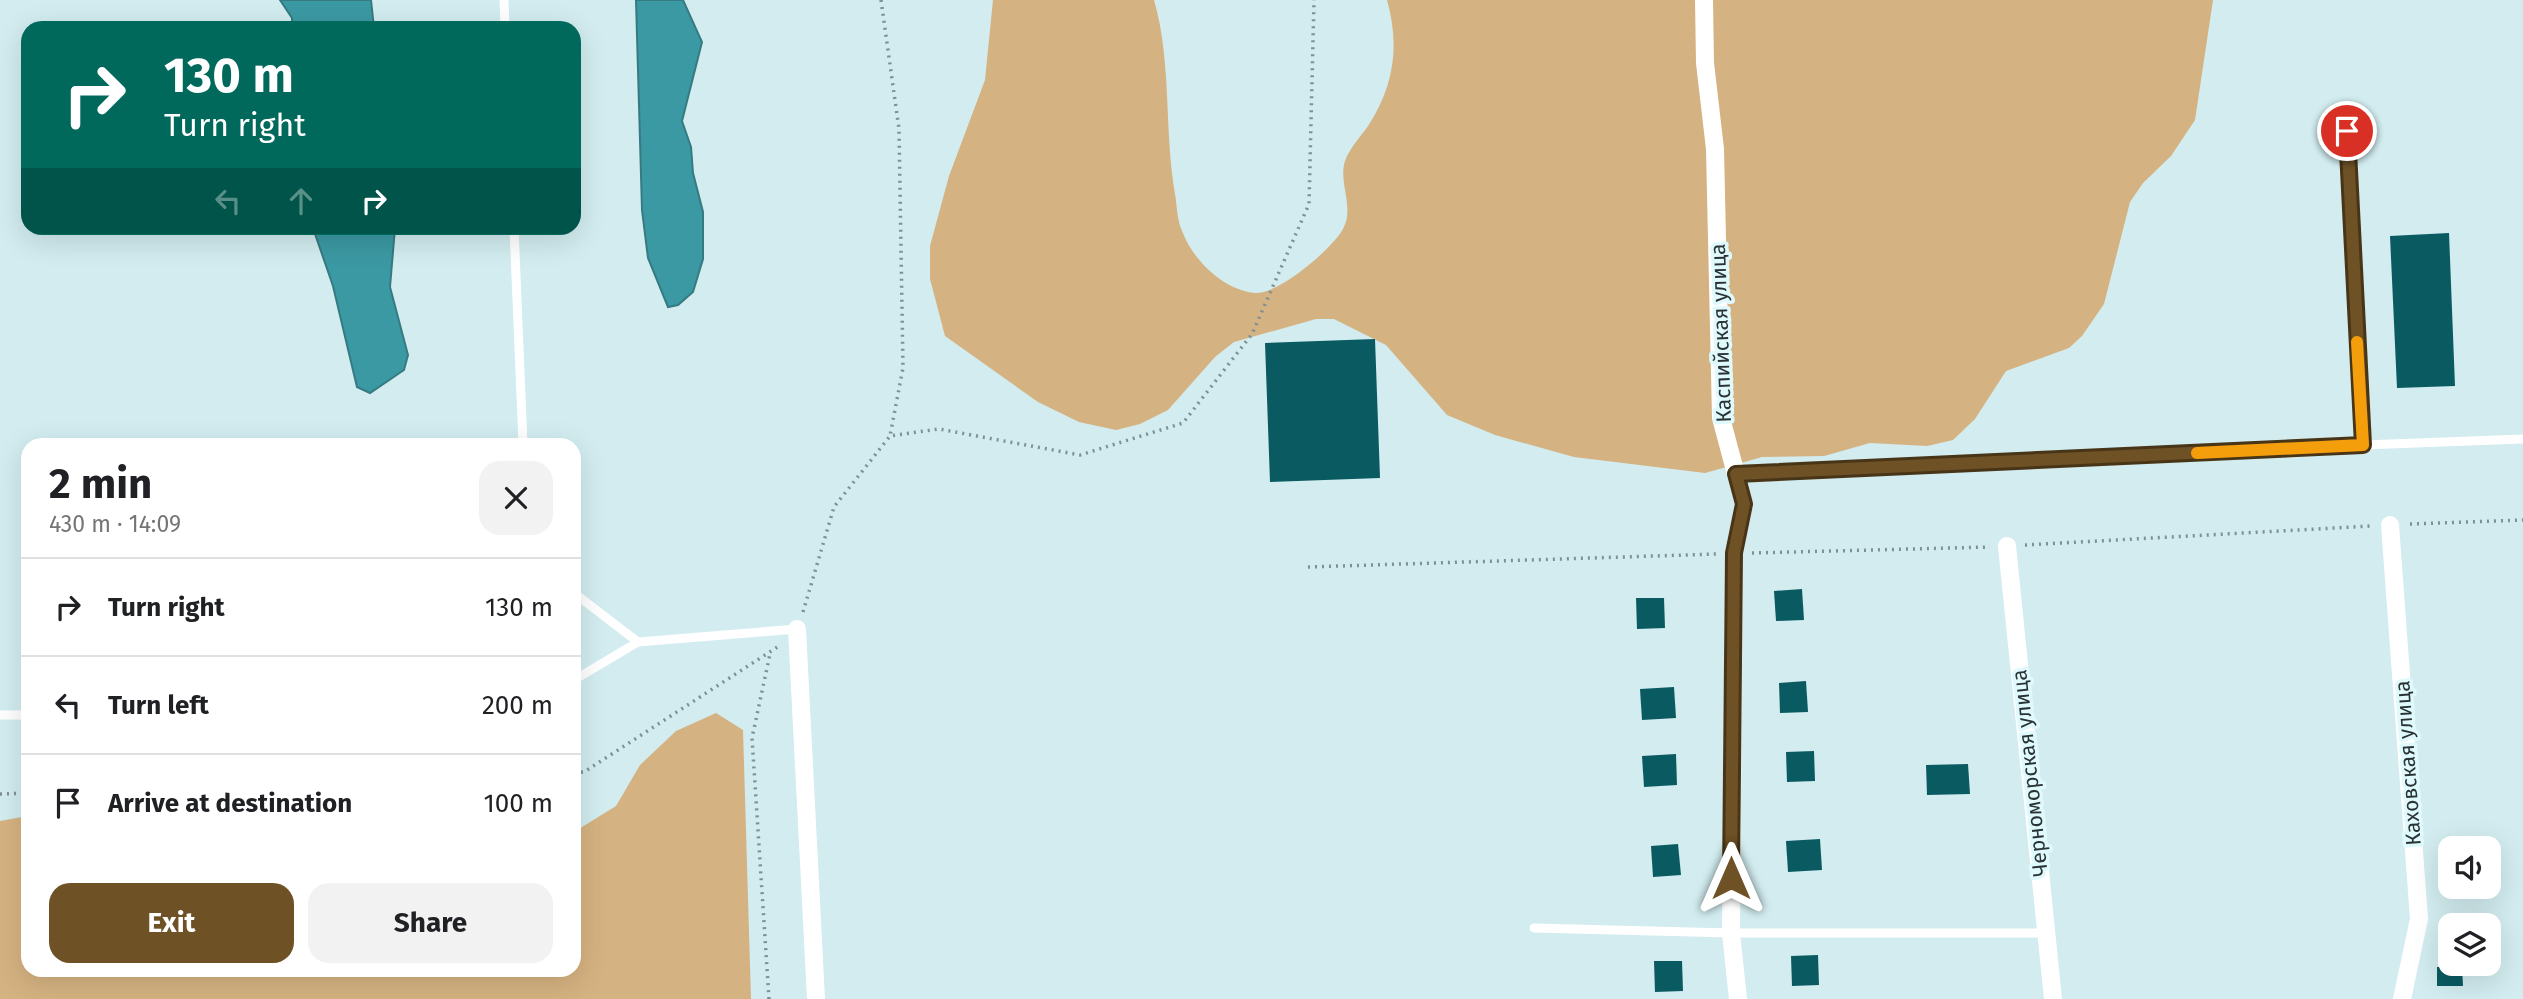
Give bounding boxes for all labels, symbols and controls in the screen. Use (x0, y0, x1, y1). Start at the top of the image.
text: 130 m (164, 46, 294, 105)
icon: right (49, 49, 140, 140)
pin (2317, 101, 2377, 161)
text: Turn right (164, 106, 306, 144)
icon: arrive (2328, 112, 2366, 150)
icon: left (209, 182, 247, 220)
icon: ahead (282, 182, 320, 220)
icon: right (355, 182, 393, 220)
street label: Каспийская улица (1705, 243, 1737, 423)
text: 2 min (49, 459, 152, 509)
button: close (479, 461, 553, 535)
text: 430 m · 14:09 (49, 510, 181, 538)
icon: right (49, 588, 87, 626)
text: Turn right (108, 592, 225, 623)
text: 130 m (485, 592, 553, 623)
street label: Черноморская улица (2006, 668, 2054, 878)
street label: Каховская улица (2389, 680, 2427, 846)
icon: left (49, 686, 87, 724)
text: Turn left (108, 690, 209, 721)
text: 200 m (482, 690, 553, 721)
icon: arrive (49, 784, 87, 822)
text: Arrive at destination (108, 788, 352, 819)
text: 100 m (484, 788, 553, 819)
map controls (2438, 836, 2501, 976)
button: sound (2438, 836, 2501, 899)
position arrow (1694, 841, 1768, 915)
button: Exit (49, 883, 294, 963)
button: Share (308, 883, 553, 963)
button: layers (2438, 913, 2501, 976)

